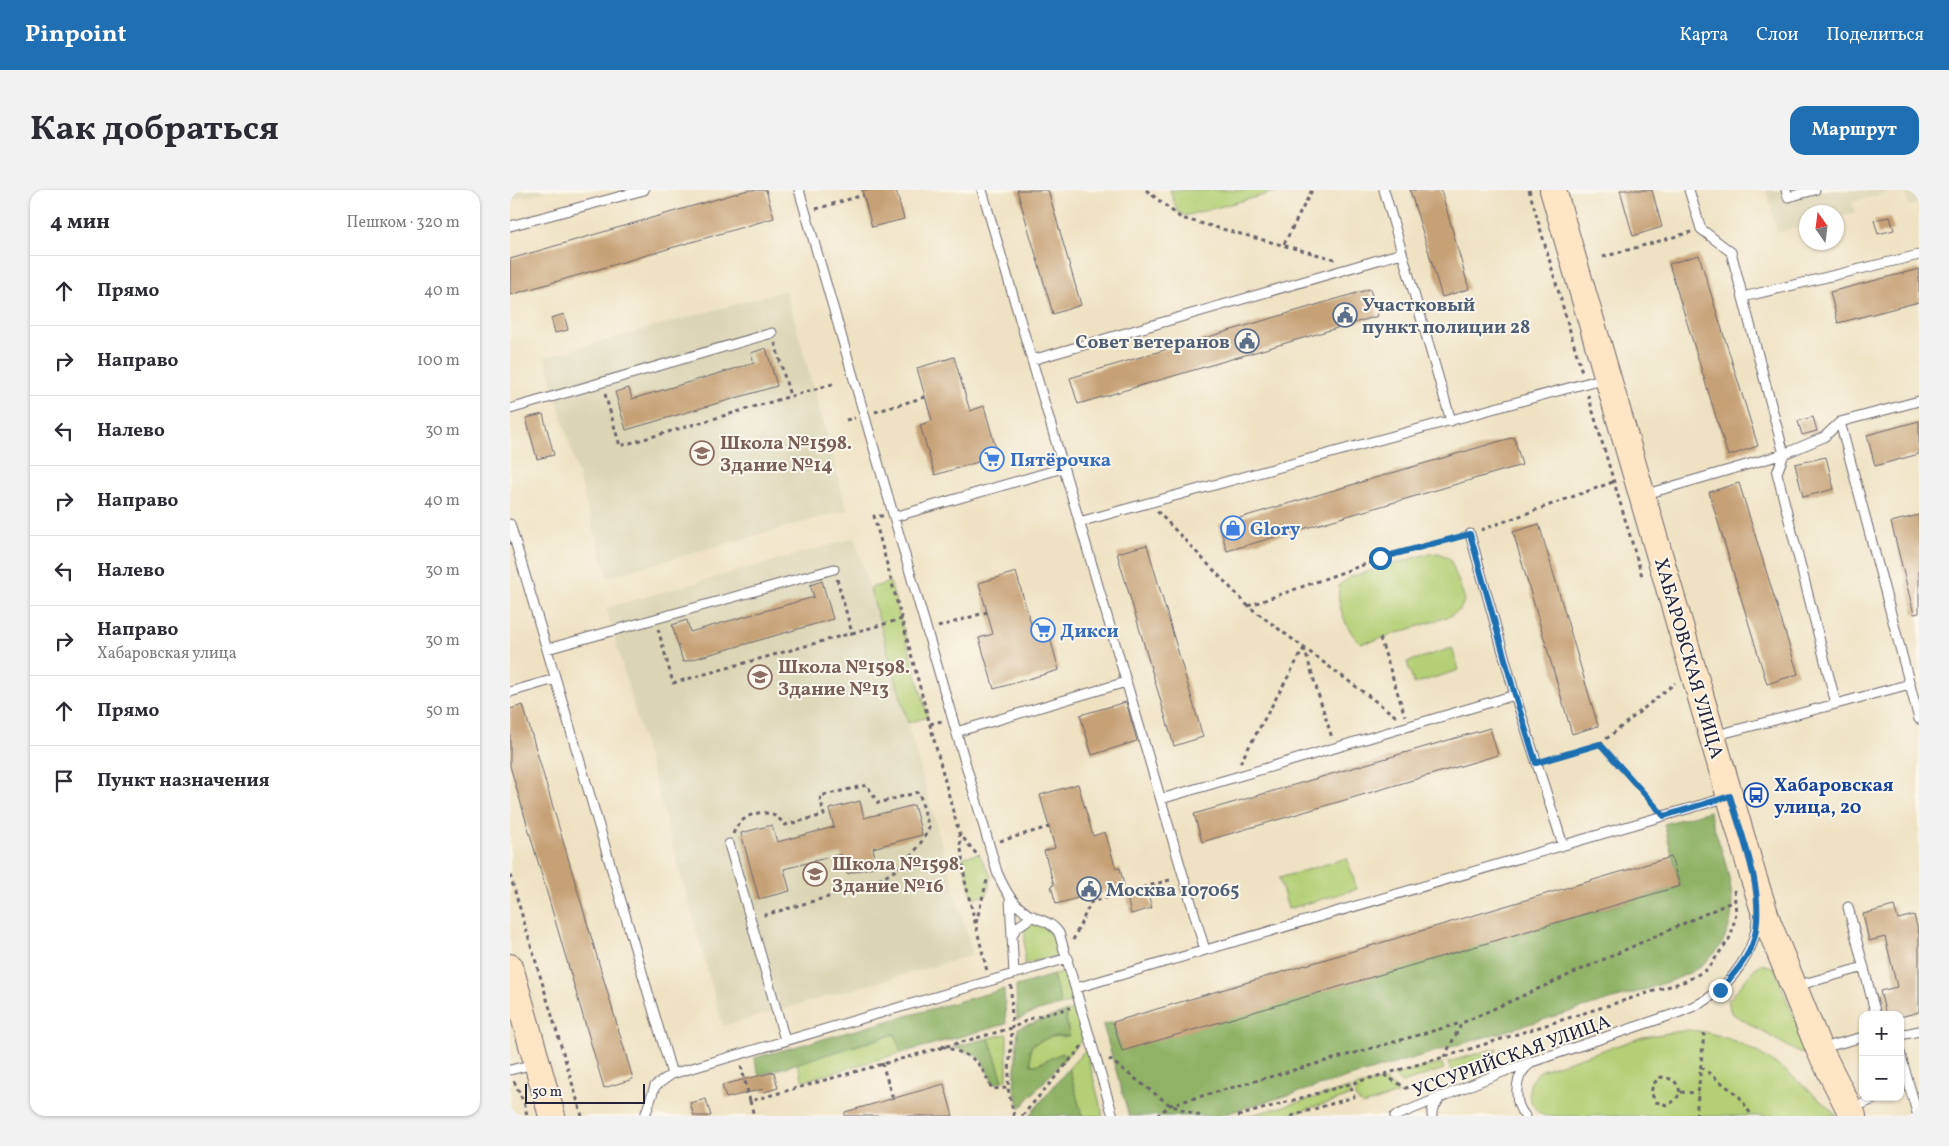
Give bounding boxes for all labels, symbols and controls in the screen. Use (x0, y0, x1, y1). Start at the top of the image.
text: Pinpoint (25, 18, 127, 52)
text: Карта (1680, 23, 1728, 48)
text: Слои (1756, 23, 1798, 48)
text: Поделиться (1826, 23, 1924, 48)
text: Как добраться (30, 106, 279, 154)
button: Маршрут (1790, 106, 1919, 155)
north arrow (1799, 205, 1844, 250)
text: 4 мин (50, 208, 110, 237)
text: Пешком · 320 m (347, 212, 460, 234)
icon: ahead (50, 277, 78, 305)
text: Прямо (97, 278, 159, 304)
text: 40 m (424, 280, 460, 302)
place label: Участковый пункт полиции 28 (1362, 293, 1530, 341)
public building icon: Участковый пункт полиции 28 (1332, 302, 1358, 328)
public building icon: Совет ветеранов (1234, 328, 1260, 354)
place label: Совет ветеранов (1075, 330, 1230, 356)
icon: right (50, 347, 78, 375)
text: Направо (97, 348, 179, 374)
text: 100 m (417, 350, 460, 372)
icon: left (50, 417, 78, 445)
text: Налево (97, 418, 165, 444)
text: 30 m (425, 420, 460, 442)
place label: Школа №1598. Здание №14 (720, 431, 852, 479)
school or university icon: Школа №1598. Здание №14 (689, 440, 715, 466)
supermarket icon: Пятёрочка (979, 446, 1005, 472)
place label: Пятёрочка (1010, 448, 1111, 474)
icon: right (50, 487, 78, 515)
text: Направо (97, 488, 179, 514)
text: 40 m (424, 490, 460, 512)
shop icon: Glory (1220, 515, 1246, 541)
place label: Glory (1250, 517, 1301, 543)
route start (1369, 547, 1392, 570)
street label: ХАБАРОВСКАЯ УЛИЦА (1647, 555, 1729, 762)
icon: left (50, 557, 78, 585)
text: Налево (97, 558, 165, 584)
text: 30 m (425, 560, 460, 582)
text: Направо (97, 617, 179, 643)
supermarket icon: Дикси (1030, 617, 1056, 643)
place label: Дикси (1060, 619, 1119, 645)
icon: right (50, 627, 78, 655)
text: 30 m (425, 630, 460, 652)
text: Хабаровская улица (97, 643, 237, 665)
place label: Школа №1598. Здание №13 (778, 655, 910, 703)
school or university icon: Школа №1598. Здание №13 (747, 664, 773, 690)
icon: ahead (50, 697, 78, 725)
text: Прямо (97, 698, 159, 724)
text: 50 m (426, 700, 460, 722)
icon: arrive (50, 767, 78, 795)
text: Пункт назначения (97, 768, 270, 794)
place label: Хабаровская улица, 20 (1774, 773, 1894, 821)
bus stop icon: Хабаровская улица, 20 (1743, 782, 1769, 808)
place label: Школа №1598. Здание №16 (832, 852, 964, 900)
school or university icon: Школа №1598. Здание №16 (802, 861, 828, 887)
public building icon: Москва 107065 (1076, 876, 1102, 902)
place label: Москва 107065 (1106, 878, 1239, 904)
route end (1709, 979, 1732, 1002)
street label: УССУРИЙСКАЯ УЛИЦА (1409, 1009, 1614, 1105)
map controls (1859, 1011, 1904, 1101)
button: + (1859, 1011, 1904, 1056)
button: − (1859, 1056, 1904, 1101)
scale bar (525, 1081, 645, 1104)
text: 50 m (532, 1083, 562, 1102)

